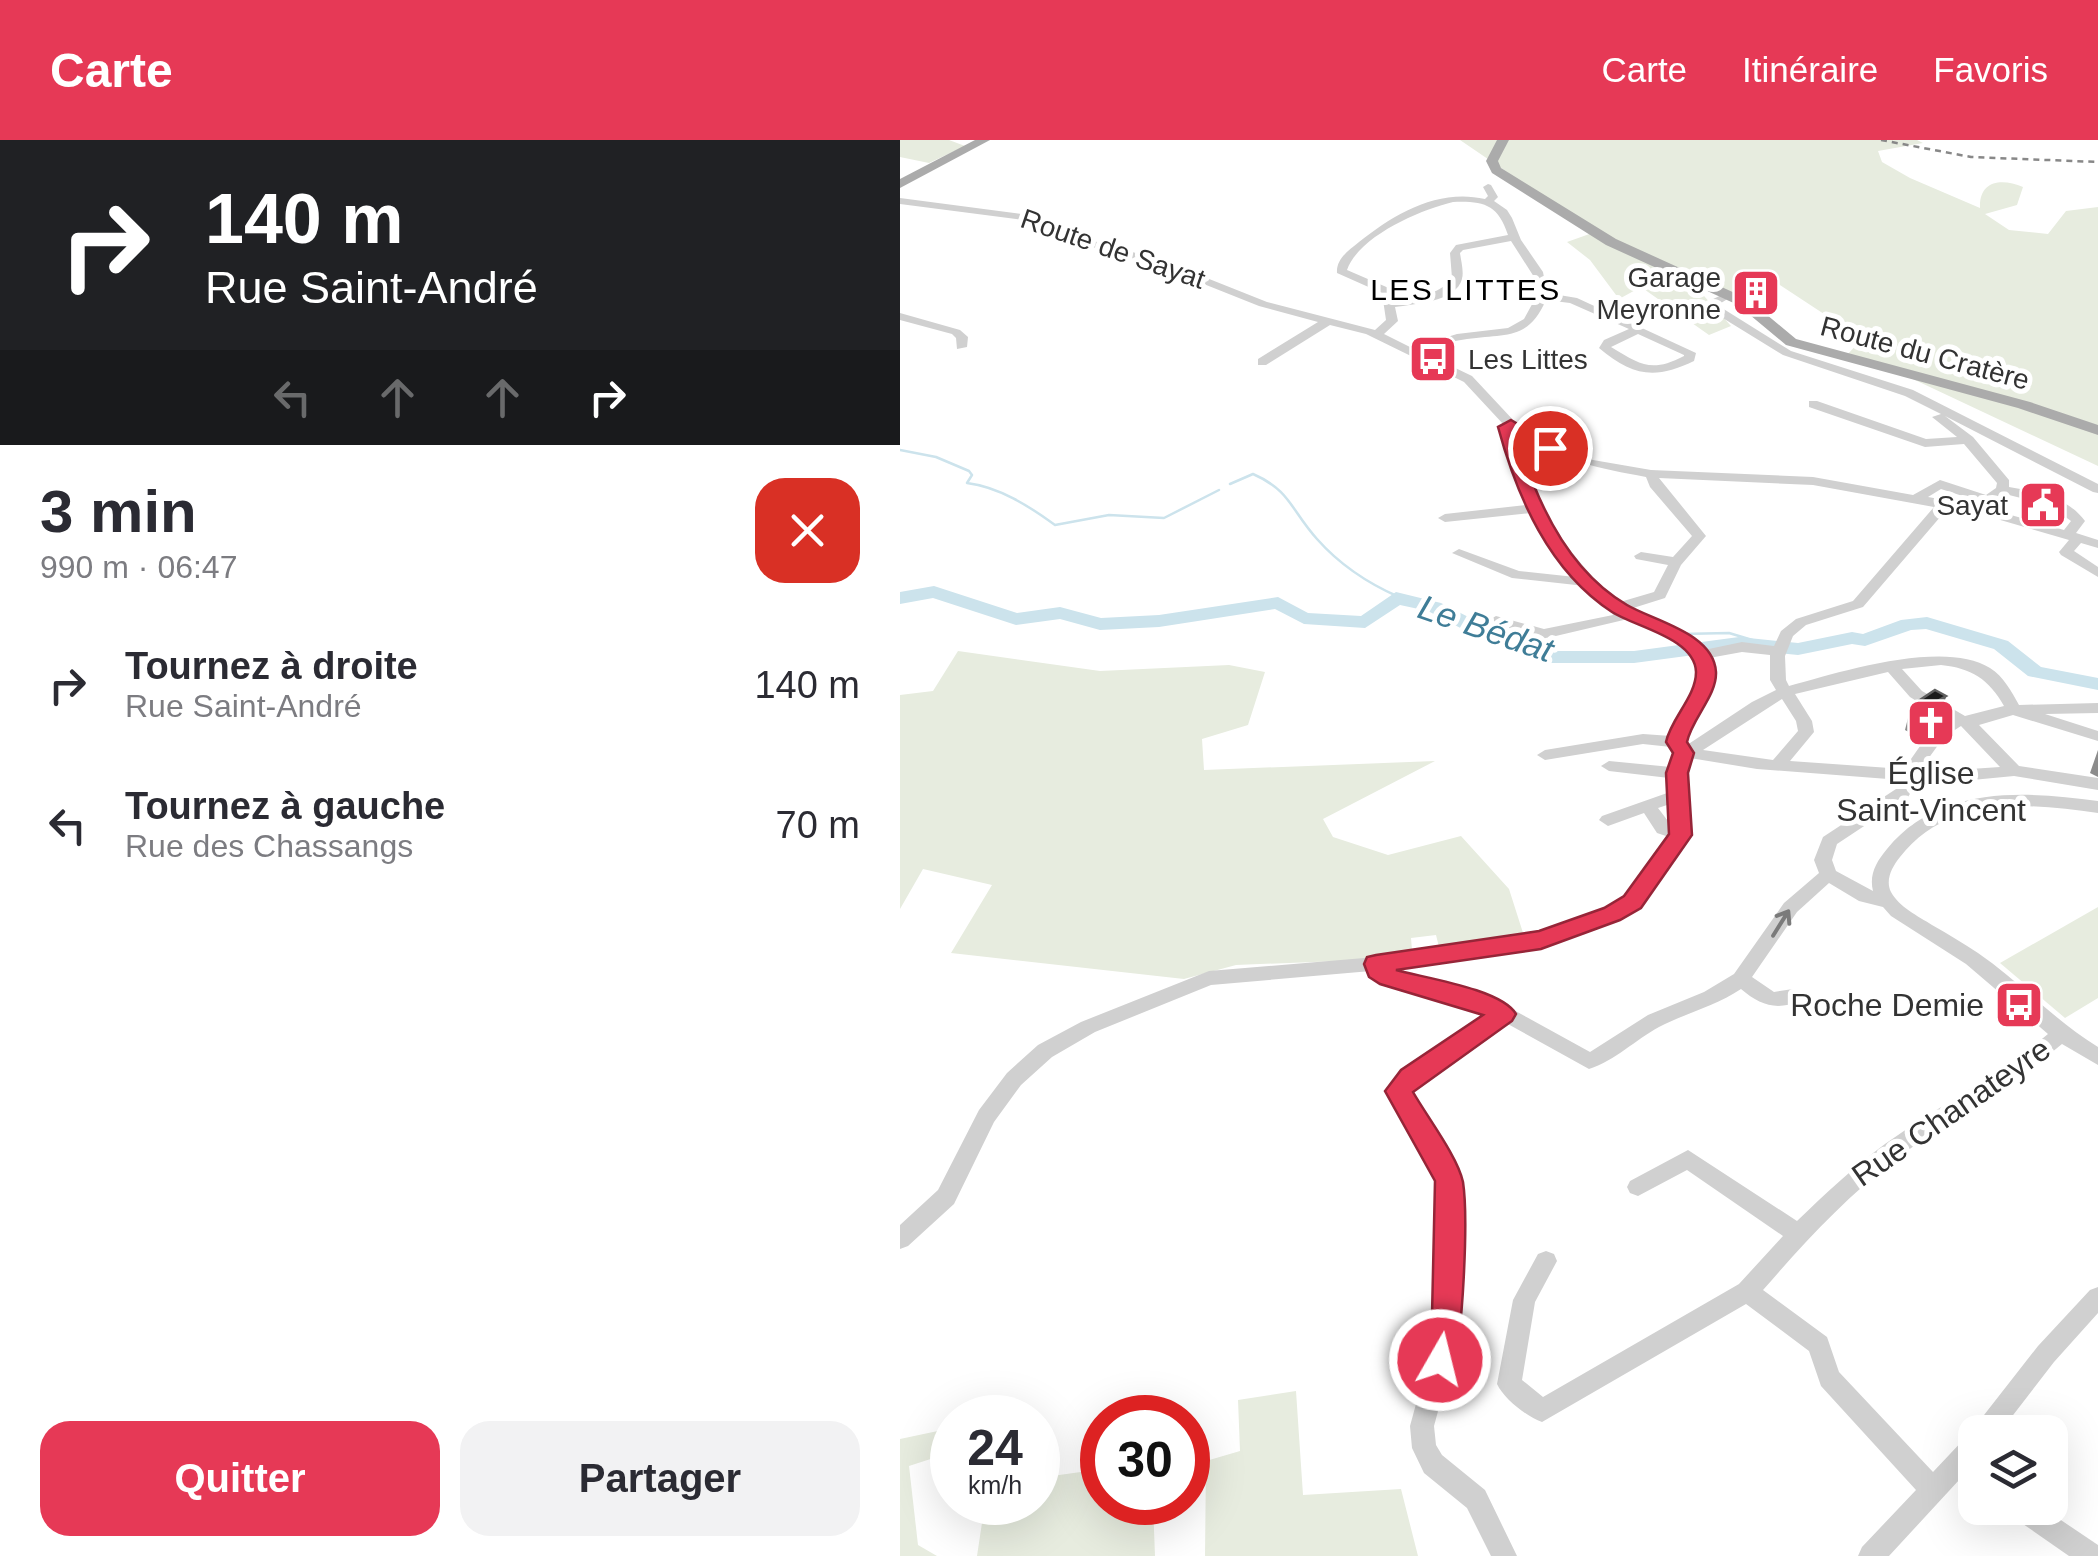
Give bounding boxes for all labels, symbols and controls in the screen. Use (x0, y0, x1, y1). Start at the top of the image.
text: Carte (50, 44, 173, 97)
text: Carte (1601, 50, 1687, 89)
text: Itinéraire (1742, 50, 1878, 89)
text: Favoris (1933, 50, 2048, 89)
icon: right (40, 180, 170, 310)
text: 140 m (205, 180, 403, 258)
street label: Route de Sayat (1017, 203, 1210, 295)
text: Rue Saint-André (205, 262, 538, 313)
place label: Garage Meyronne (1596, 262, 1721, 325)
building icon: Garage Meyronne (1730, 267, 1782, 319)
district label: LES LITTES (1370, 273, 1562, 306)
street label: Route du Cratère (1817, 310, 2033, 396)
bus stop icon: Les Littes (1407, 333, 1459, 385)
place label: Les Littes (1468, 344, 1588, 375)
icon: left (265, 370, 320, 425)
icon: ahead (370, 370, 425, 425)
icon: ahead (475, 370, 530, 425)
icon: right (580, 370, 635, 425)
pin (1508, 406, 1593, 491)
icon: arrive (1523, 421, 1578, 476)
text: 3 min (40, 478, 197, 545)
button: close (755, 478, 860, 583)
public building icon: Sayat (2017, 479, 2069, 531)
place label: Sayat (1936, 490, 2008, 521)
text: 990 m · 06:47 (40, 549, 237, 585)
water label: Le Bédat (1413, 587, 1560, 670)
text: Tournez à droite (125, 645, 418, 687)
icon: right (40, 658, 95, 713)
text: 140 m (754, 664, 860, 706)
text: Rue Saint-André (125, 688, 362, 724)
church icon: Église Saint-Vincent (1905, 697, 1957, 749)
place label: Église Saint-Vincent (1836, 755, 2026, 828)
text: Tournez à gauche (125, 785, 445, 827)
icon: left (40, 798, 95, 853)
text: 70 m (776, 804, 860, 846)
text: Rue des Chassangs (125, 828, 413, 864)
one-way arrow (1771, 909, 1791, 938)
bus stop icon: Roche Demie (1993, 979, 2045, 1031)
place label: Roche Demie (1790, 987, 1984, 1023)
street label: Rue Chanateyre (1845, 1030, 2057, 1194)
position arrow (1388, 1308, 1492, 1412)
speed limit sign: 30 (1080, 1395, 1210, 1525)
map controls (1958, 1415, 2068, 1525)
button: layers (1958, 1415, 2068, 1525)
text: 24 (967, 1420, 1023, 1476)
button: Quitter (40, 1421, 440, 1536)
button: Partager (460, 1421, 860, 1536)
text: km/h (968, 1471, 1022, 1499)

